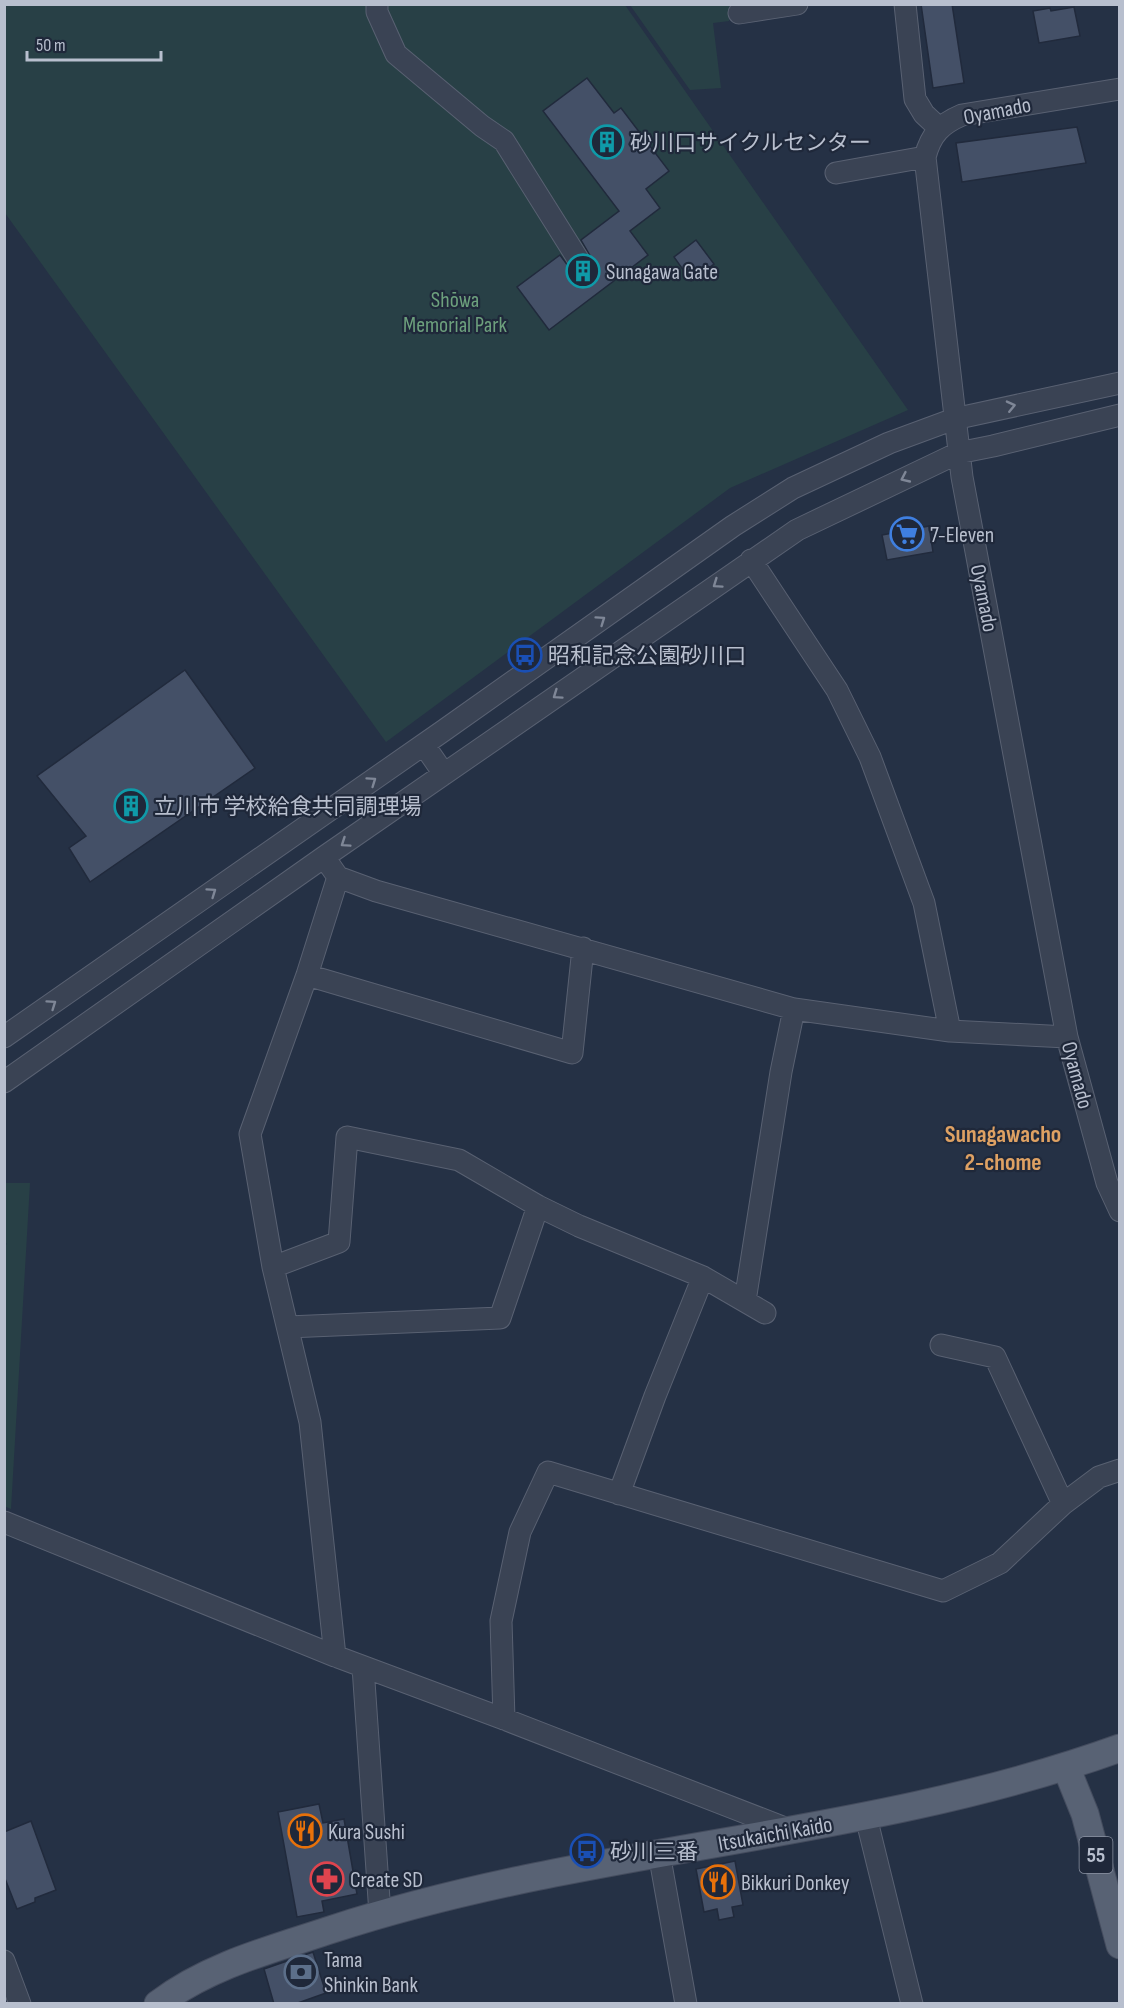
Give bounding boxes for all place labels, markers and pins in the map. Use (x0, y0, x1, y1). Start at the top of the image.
building icon: 砂川口サイクルセンター (589, 124, 625, 160)
place label: 砂川口サイクルセンター (630, 130, 871, 157)
building icon: Sunagawa Gate (565, 253, 601, 289)
place label: Sunagawa Gate (606, 259, 718, 286)
supermarket icon: 7-Eleven (889, 516, 925, 552)
place label: 7-Eleven (930, 522, 994, 549)
bus stop icon: 昭和記念公園砂川口 (507, 637, 543, 673)
place label: 昭和記念公園砂川口 (548, 643, 746, 670)
building icon: 立川市 学校給食共同調理場 (113, 788, 149, 824)
place label: 立川市 学校給食共同調理場 (154, 794, 422, 821)
restaurant icon: Kura Sushi (287, 1813, 323, 1849)
place label: Kura Sushi (328, 1819, 405, 1846)
bus stop icon: 砂川三番 (569, 1833, 605, 1869)
place label: 砂川三番 (610, 1839, 698, 1866)
pharmacy icon: Create SD (309, 1861, 345, 1897)
restaurant icon: Bikkuri Donkey (700, 1864, 736, 1900)
place label: Create SD (350, 1867, 423, 1894)
place label: Bikkuri Donkey (741, 1870, 850, 1897)
place label: Tama Shinkin Bank (324, 1947, 418, 1999)
bank icon: Tama Shinkin Bank (283, 1954, 319, 1990)

